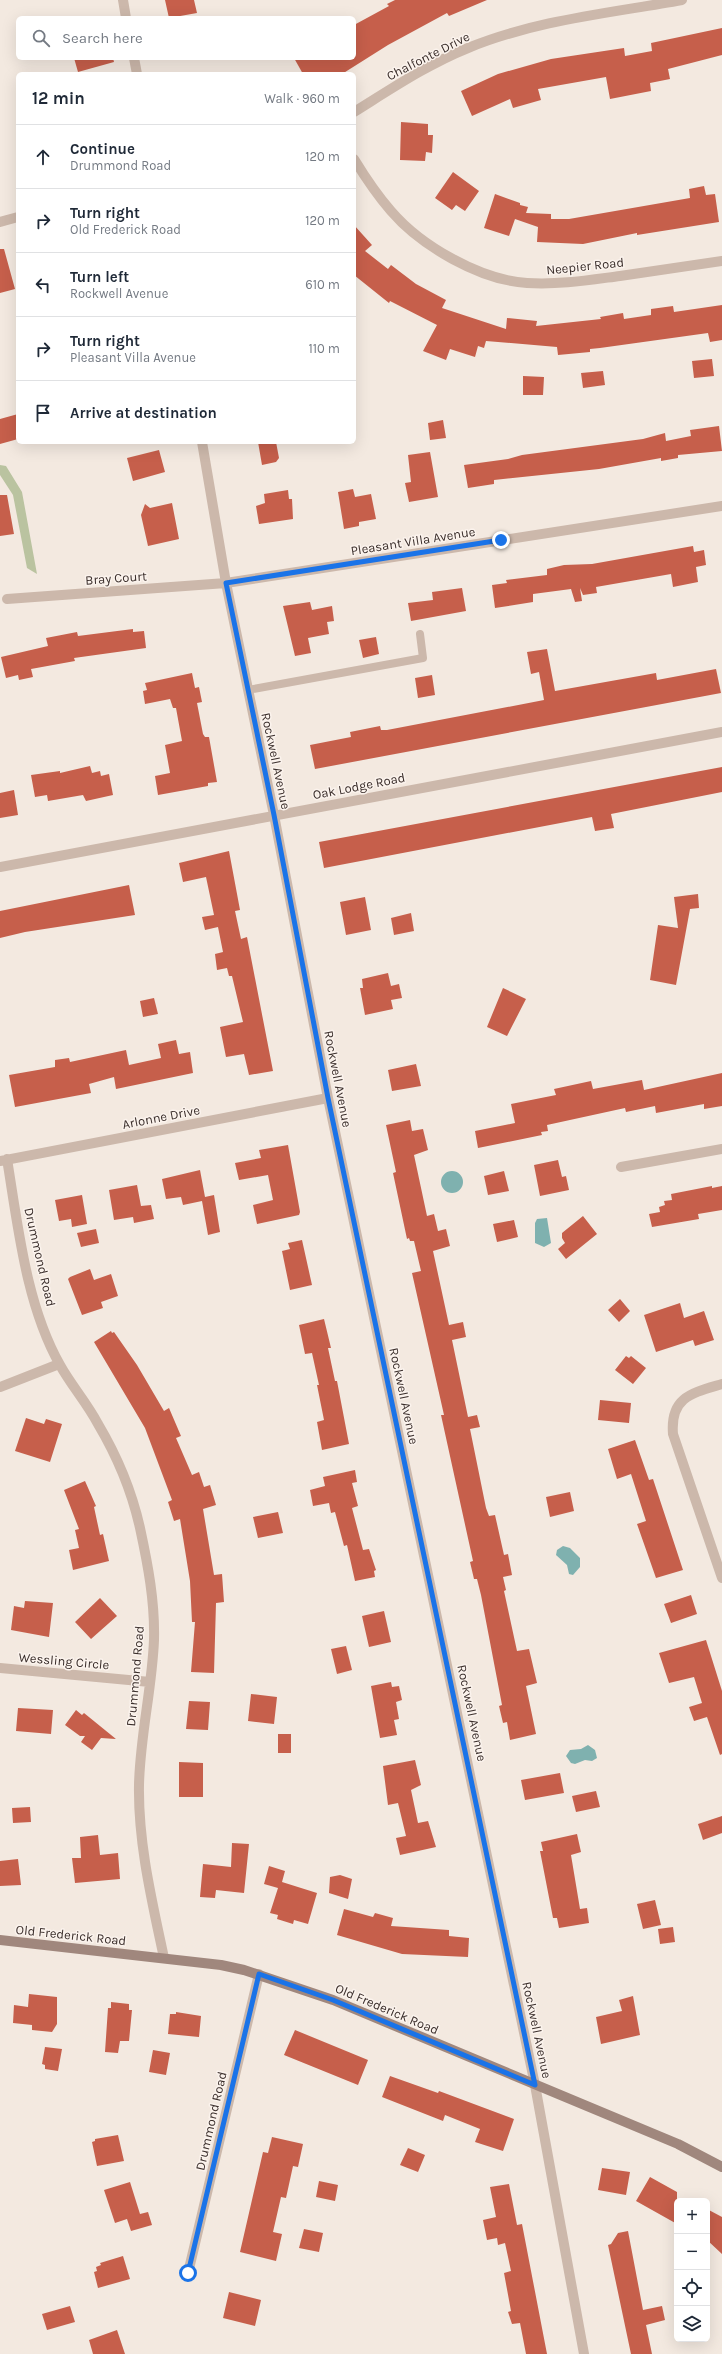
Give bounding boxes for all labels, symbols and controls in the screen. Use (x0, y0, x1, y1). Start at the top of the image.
search box (16, 16, 356, 60)
icon: search (30, 27, 52, 49)
text: Search here (62, 29, 143, 47)
street label: Chalfonte Drive (384, 29, 472, 83)
text: 12 min (32, 88, 85, 108)
text: Walk · 960 m (264, 91, 340, 106)
text: Continue (70, 140, 135, 158)
icon: ahead (32, 146, 54, 168)
text: 120 m (305, 149, 340, 164)
text: Drummond Road (70, 158, 171, 173)
text: Turn right (70, 204, 140, 222)
icon: right (32, 210, 54, 232)
text: 120 m (305, 213, 340, 228)
text: Old Frederick Road (70, 222, 181, 237)
street label: Neepier Road (545, 254, 625, 278)
text: Turn left (70, 268, 129, 286)
icon: left (32, 274, 54, 296)
text: 610 m (305, 277, 340, 292)
text: Rockwell Avenue (70, 286, 168, 301)
text: Turn right (70, 332, 140, 350)
icon: right (32, 338, 54, 360)
text: 110 m (308, 341, 340, 356)
text: Pleasant Villa Avenue (70, 350, 196, 365)
icon: arrive (32, 402, 54, 424)
text: Arrive at destination (70, 404, 217, 422)
street label: Pleasant Villa Avenue (350, 524, 477, 558)
route end (492, 531, 510, 549)
street label: Bray Court (85, 568, 147, 588)
street label: Rockwell Avenue (258, 711, 294, 811)
street label: Oak Lodge Road (311, 770, 407, 802)
street label: Rockwell Avenue (321, 1029, 355, 1129)
street label: Arlonne Drive (121, 1102, 201, 1132)
street label: Drummond Road (21, 1206, 59, 1308)
street label: Rockwell Avenue (386, 1346, 422, 1446)
street label: Drummond Road (123, 1625, 147, 1727)
street label: Wessling Circle (18, 1650, 110, 1672)
street label: Rockwell Avenue (454, 1663, 490, 1763)
street label: Old Frederick Road (15, 1922, 127, 1948)
street label: Old Frederick Road (333, 1980, 441, 2038)
street label: Rockwell Avenue (519, 1980, 555, 2080)
street label: Drummond Road (192, 2070, 230, 2172)
map controls (674, 2198, 710, 2342)
button: + (674, 2198, 710, 2234)
button: − (674, 2234, 710, 2270)
route start (179, 2264, 197, 2282)
button: locate (674, 2270, 710, 2306)
button: layers (674, 2306, 710, 2342)

